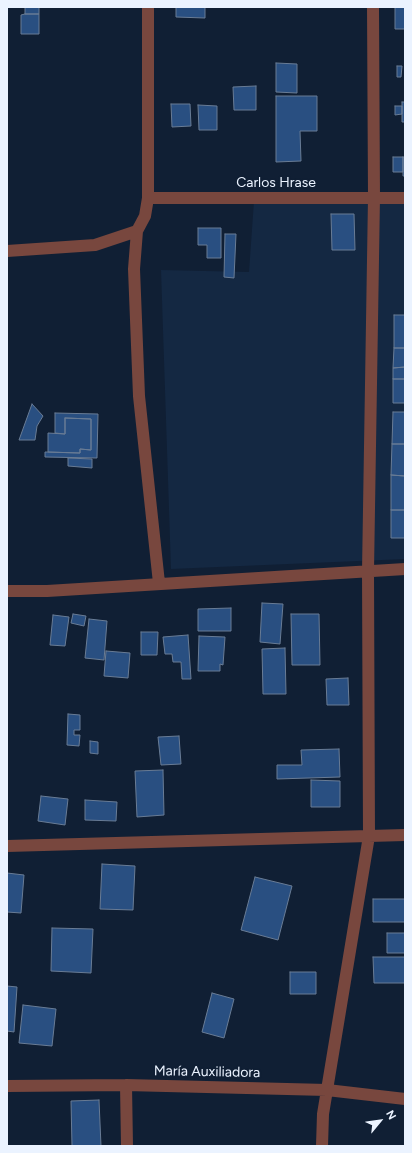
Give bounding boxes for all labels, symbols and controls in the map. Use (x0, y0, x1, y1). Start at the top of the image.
street label: Carlos Hrase (236, 175, 316, 191)
street label: María Auxiliadora (154, 1063, 260, 1081)
north arrow (360, 1101, 400, 1141)
text: N (383, 1108, 399, 1122)

